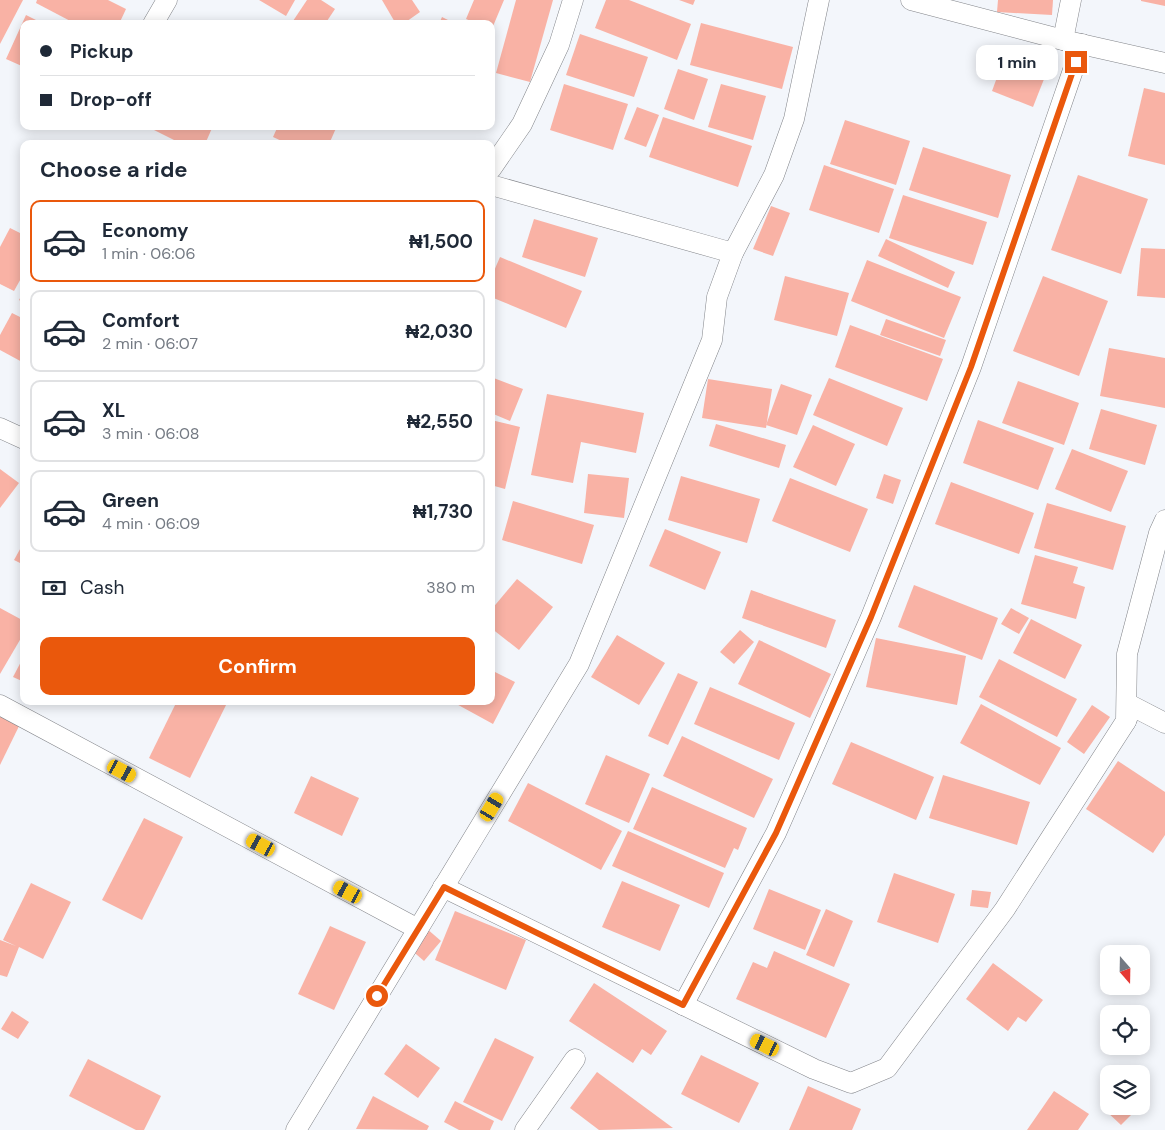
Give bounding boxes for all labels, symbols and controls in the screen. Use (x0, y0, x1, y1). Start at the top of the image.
text: Pickup (70, 39, 134, 64)
callout: 1 min (976, 44, 1058, 80)
route end (1065, 51, 1087, 73)
text: 1 min (998, 52, 1036, 73)
text: Drop-off (70, 87, 152, 112)
text: Choose a ride (40, 155, 188, 184)
text: Economy (102, 218, 189, 243)
icon: car (42, 219, 87, 264)
text: ₦1,500 (409, 229, 473, 254)
text: 1 min · 06:06 (102, 243, 195, 264)
text: Comfort (102, 308, 180, 333)
icon: car (42, 309, 87, 354)
text: ₦2,030 (405, 319, 473, 344)
text: 2 min · 06:07 (102, 333, 198, 354)
text: XL (102, 398, 125, 423)
icon: car (42, 399, 87, 444)
text: ₦2,550 (407, 409, 473, 434)
text: 3 min · 06:08 (102, 423, 200, 444)
text: Green (102, 488, 159, 513)
icon: car (42, 489, 87, 534)
text: ₦1,730 (413, 499, 473, 524)
text: 4 min · 06:09 (102, 513, 200, 534)
icon: cash (40, 574, 68, 602)
text: Cash (80, 575, 124, 600)
text: 380 m (426, 577, 475, 598)
button: Confirm (40, 637, 475, 695)
car (105, 757, 138, 785)
car (477, 790, 506, 824)
car (244, 831, 277, 859)
car (331, 878, 364, 906)
north arrow (1100, 945, 1150, 995)
map controls (1100, 945, 1150, 1115)
route start (366, 985, 388, 1007)
button: locate (1100, 1005, 1150, 1055)
car (748, 1032, 781, 1058)
button: layers (1100, 1065, 1150, 1115)

